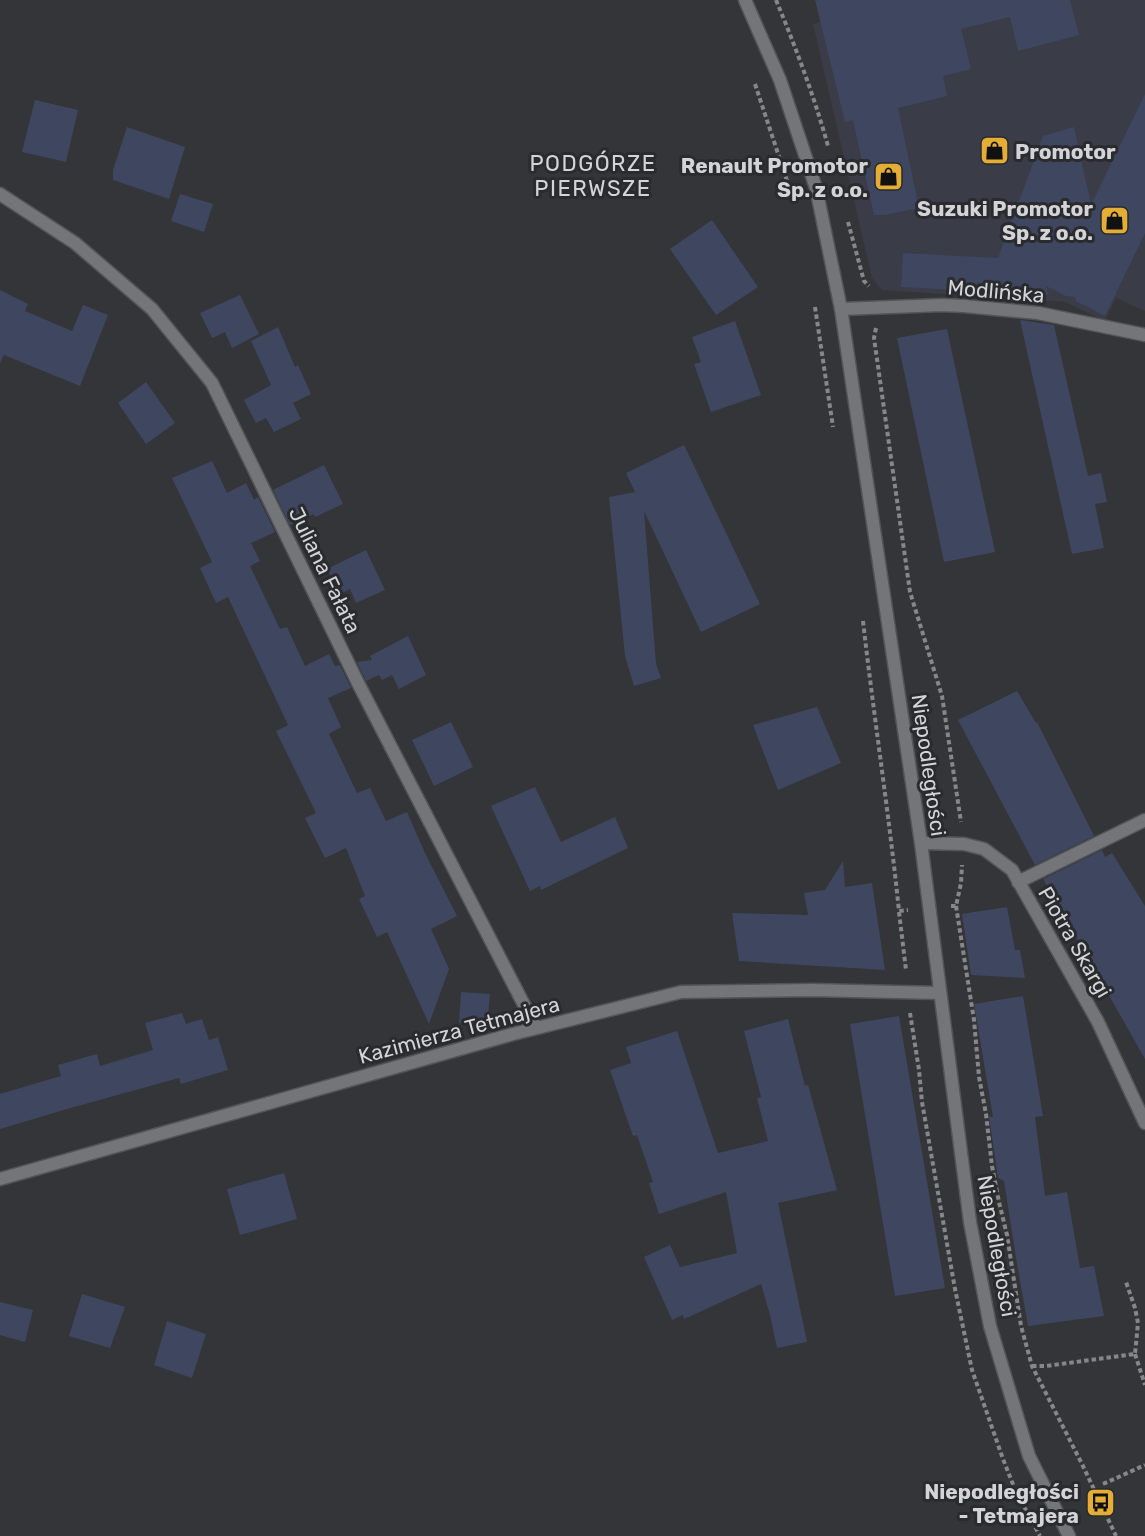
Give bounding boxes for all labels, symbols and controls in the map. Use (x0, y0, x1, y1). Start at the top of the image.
shop icon: Promotor (978, 135, 1010, 167)
place label: Promotor (1015, 139, 1116, 164)
district label: PODGÓRZE PIERWSZE (530, 150, 657, 202)
place label: Renault Promotor Sp. z o.o. (681, 153, 868, 202)
shop icon: Renault Promotor Sp. z o.o. (873, 161, 905, 193)
place label: Suzuki Promotor Sp. z o.o. (917, 196, 1093, 245)
shop icon: Suzuki Promotor Sp. z o.o. (1098, 204, 1130, 236)
street label: Modlińska (947, 274, 1045, 308)
street label: Juliana Fałata (284, 503, 366, 637)
street label: Niepodległości (907, 692, 951, 838)
street label: Piotra Skargi (1033, 882, 1117, 1002)
street label: Kazimierza Tetmajera (356, 991, 562, 1069)
street label: Niepodległości (972, 1173, 1022, 1319)
place label: Niepodległości - Tetmajera (924, 1479, 1079, 1528)
bus stop icon: Niepodległości - Tetmajera (1084, 1487, 1116, 1519)

